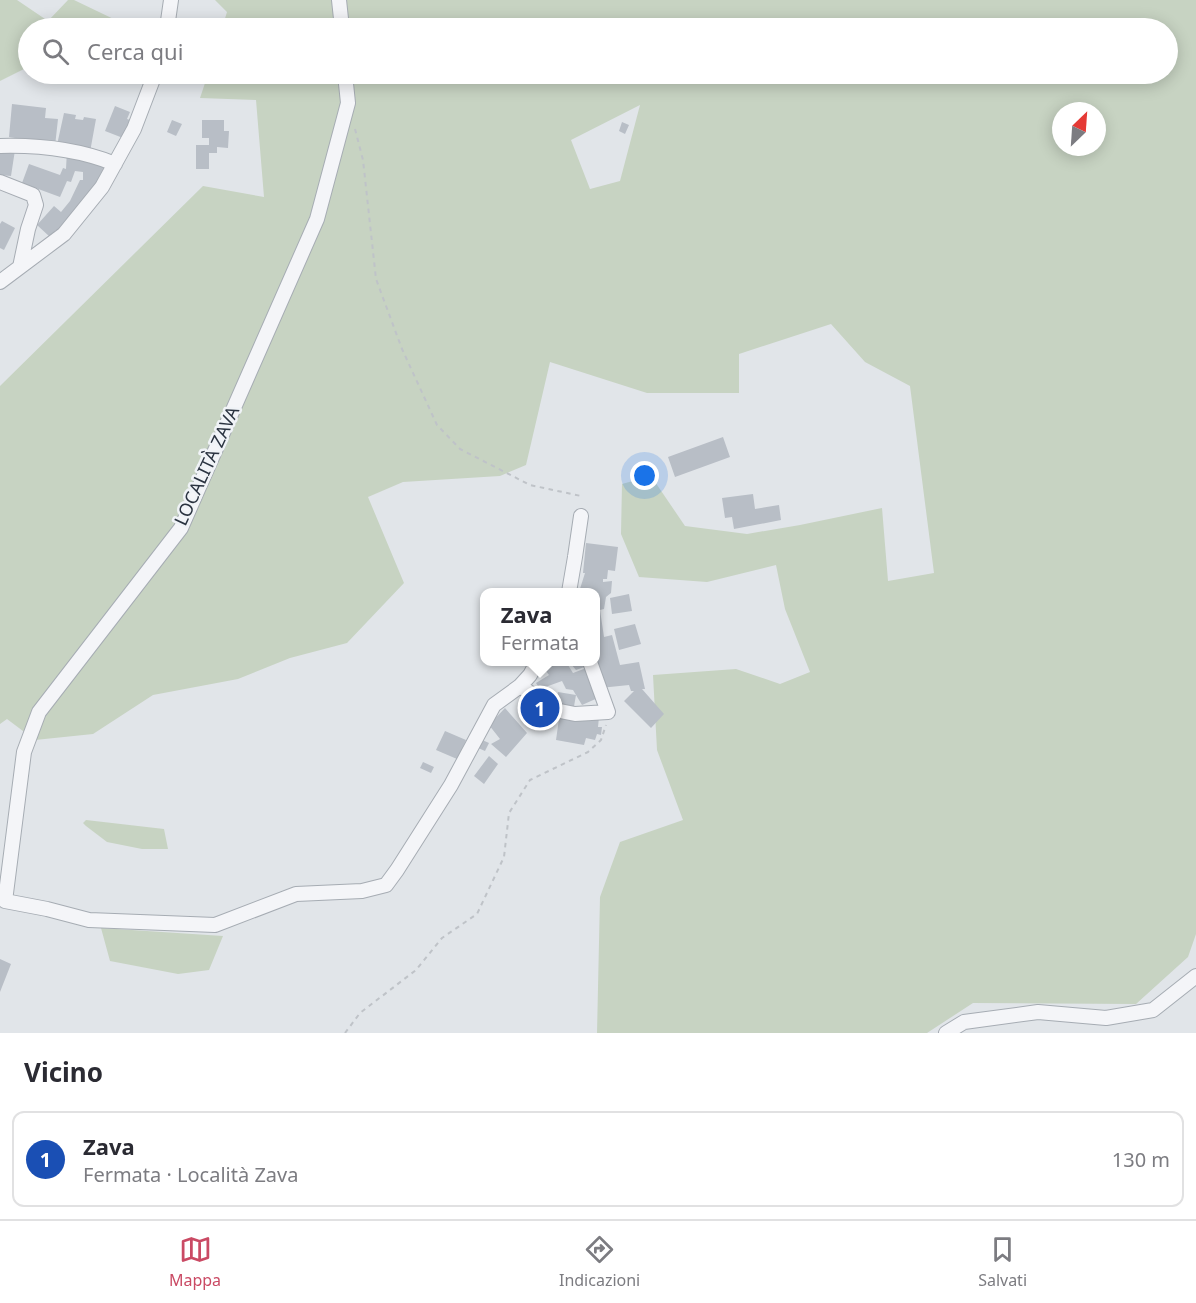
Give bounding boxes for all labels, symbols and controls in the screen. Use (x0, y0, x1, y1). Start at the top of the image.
search box (18, 18, 1178, 84)
icon: search (39, 35, 72, 68)
text: Cerca qui (87, 36, 183, 66)
north arrow (1052, 102, 1106, 156)
street label: LOCALITÀ ZAVA (168, 402, 244, 529)
your location (630, 461, 659, 490)
popup (480, 588, 600, 666)
text: Zava (501, 599, 553, 629)
text: Fermata (501, 629, 579, 656)
pin: 1 (520, 686, 560, 730)
text: Vicino (24, 1054, 103, 1090)
text: Zava (83, 1131, 135, 1161)
text: 1 (40, 1146, 51, 1173)
text: 130 m (1112, 1146, 1170, 1173)
text: Fermata · Località Zava (83, 1161, 298, 1188)
tab: Mappa (169, 1233, 221, 1291)
tab: Indicazioni (559, 1233, 640, 1291)
tab: Salvati (978, 1233, 1027, 1291)

